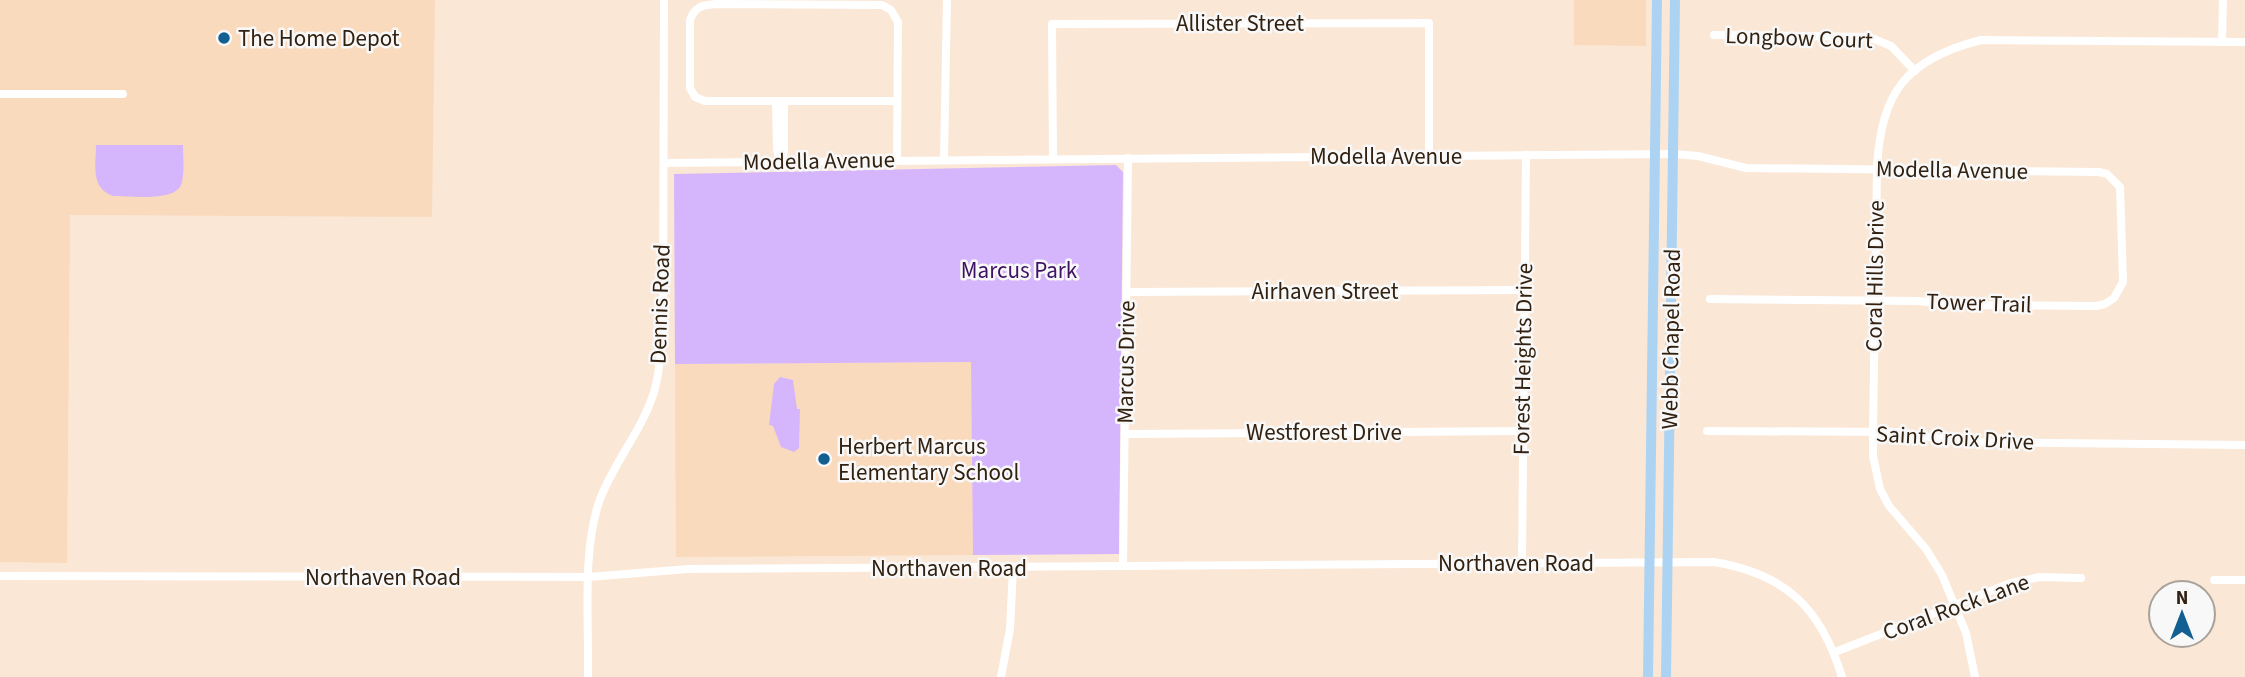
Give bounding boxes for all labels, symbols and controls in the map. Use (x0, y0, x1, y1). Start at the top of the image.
street label: Allister Street (1176, 7, 1304, 40)
street label: Longbow Court (1725, 19, 1874, 57)
place label: The Home Depot (238, 22, 400, 55)
marker: The Home Depot (216, 30, 232, 46)
street label: Modella Avenue (1310, 140, 1462, 173)
street label: Modella Avenue (743, 143, 895, 179)
street label: Modella Avenue (1876, 152, 2028, 188)
street label: Coral Hills Drive (1857, 200, 1893, 352)
street label: Dennis Road (641, 243, 679, 365)
street label: Webb Chapel Road (1653, 248, 1689, 430)
park label: Marcus Park (961, 254, 1078, 287)
street label: Forest Heights Drive (1505, 263, 1541, 455)
street label: Airhaven Street (1251, 275, 1399, 308)
street label: Tower Trail (1926, 285, 2032, 321)
street label: Marcus Drive (1108, 300, 1144, 424)
street label: Westforest Drive (1246, 416, 1402, 449)
street label: Saint Croix Drive (1875, 417, 2035, 459)
place label: Herbert Marcus Elementary School (838, 430, 1019, 489)
marker: Herbert Marcus Elementary School (816, 451, 832, 467)
street label: Northaven Road (1438, 547, 1594, 580)
street label: Northaven Road (871, 552, 1027, 585)
street label: Northaven Road (305, 561, 461, 594)
street label: Coral Rock Lane (1878, 565, 2034, 649)
north arrow (2147, 579, 2217, 649)
text: N (2176, 585, 2188, 612)

